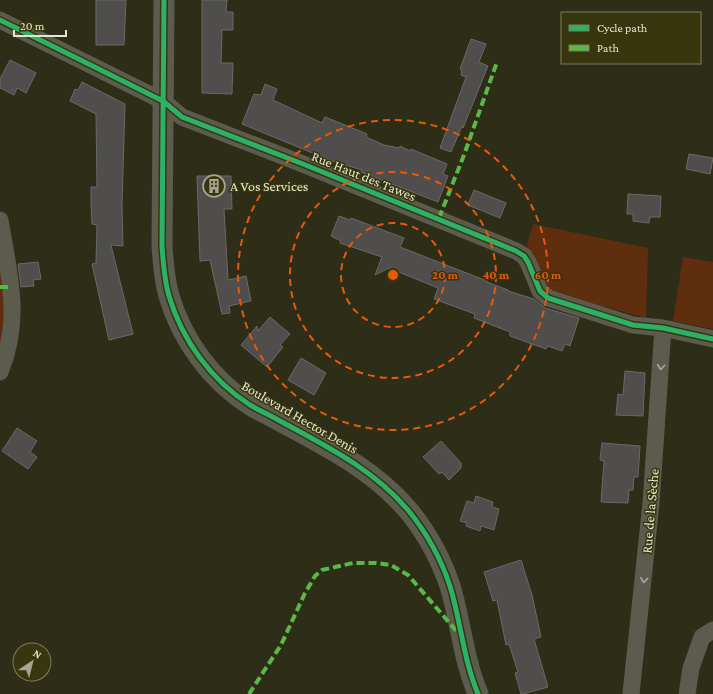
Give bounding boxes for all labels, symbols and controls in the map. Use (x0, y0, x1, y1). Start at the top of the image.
scale bar (14, 12, 66, 38)
legend (561, 12, 701, 64)
text: 20 m (20, 19, 45, 33)
text: Cycle path (597, 21, 648, 35)
text: Path (597, 41, 619, 55)
street label: Rue Haut des Tawes (309, 148, 419, 204)
building icon: A Vos Services (201, 173, 227, 199)
place label: A Vos Services (230, 178, 308, 194)
centre of rings (386, 268, 400, 282)
text: 20 m (432, 268, 459, 282)
text: 40 m (483, 268, 510, 282)
text: 60 m (535, 268, 562, 282)
one-way arrow (656, 364, 665, 370)
street label: Boulevard Hector Denis (239, 377, 361, 457)
street label: Rue de la Sèche (638, 468, 662, 554)
one-way arrow (640, 577, 649, 583)
north arrow (12, 642, 52, 682)
text: N (31, 647, 45, 661)

